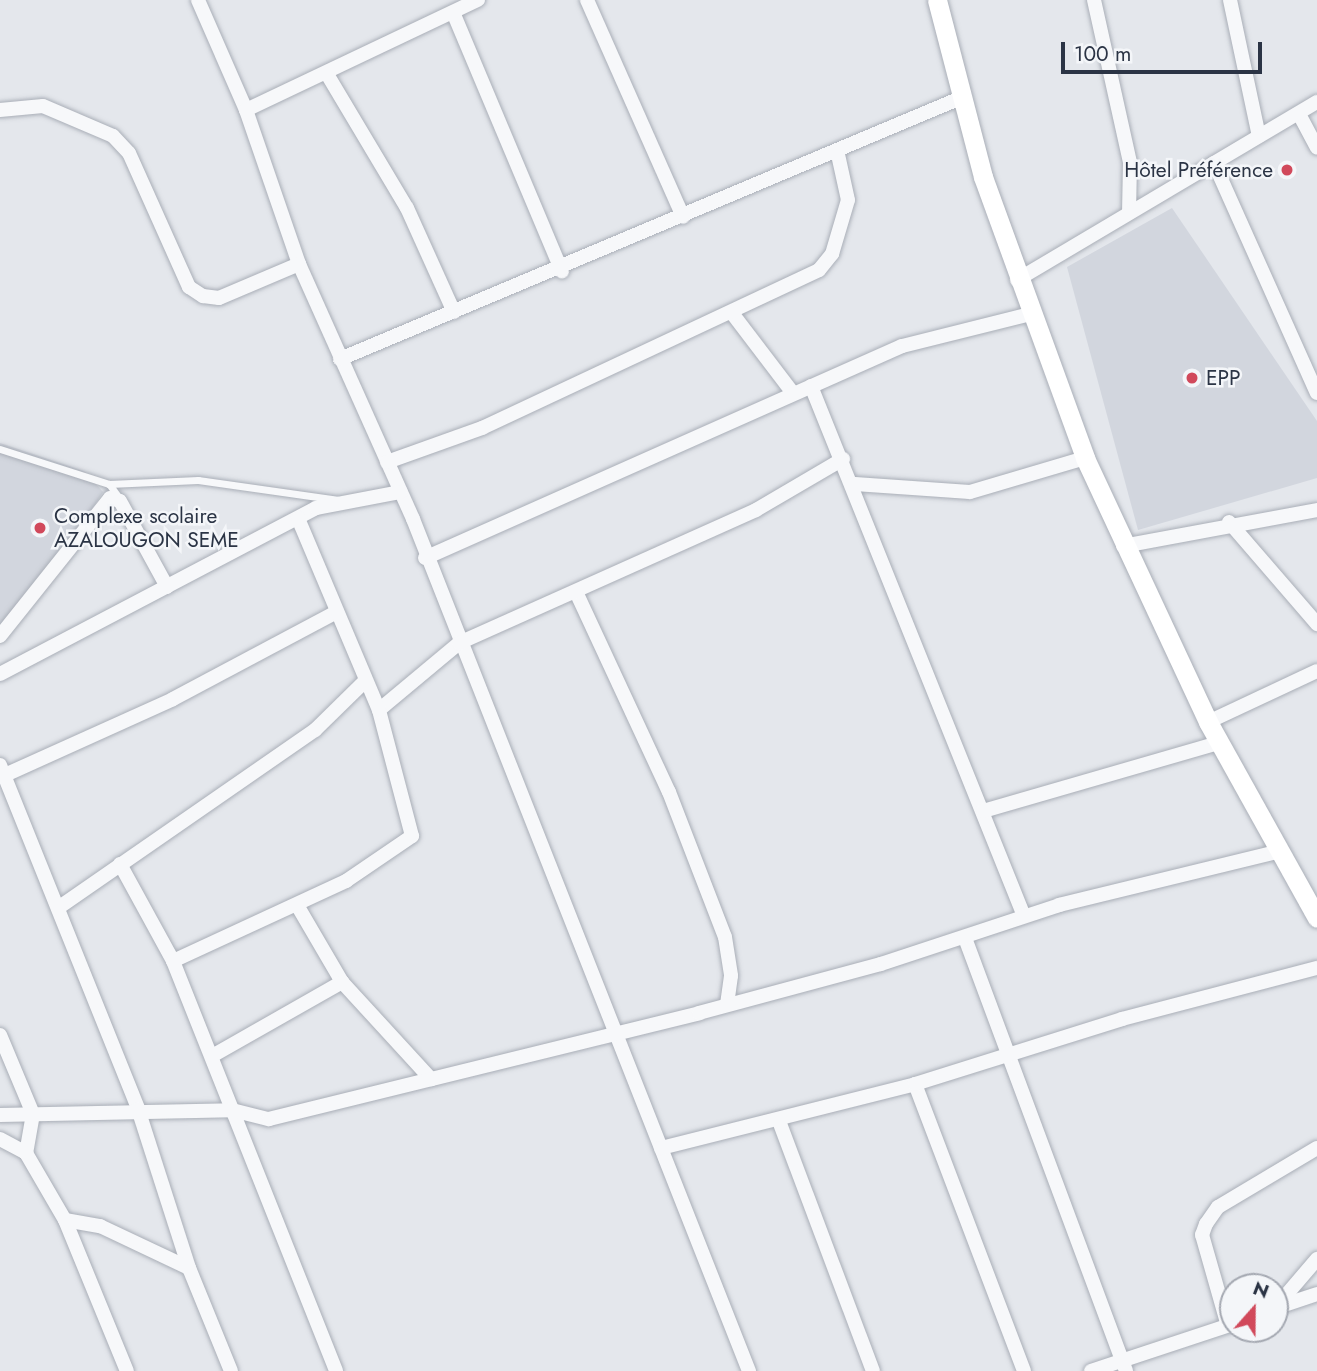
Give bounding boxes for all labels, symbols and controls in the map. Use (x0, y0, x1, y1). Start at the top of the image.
scale bar (1065, 28, 1266, 72)
text: 100 m (1074, 39, 1131, 69)
place label: Hôtel Préférence (1124, 157, 1273, 183)
marker: Hôtel Préférence (1279, 162, 1295, 178)
place label: EPP (1206, 365, 1241, 391)
marker: EPP (1184, 370, 1200, 386)
place label: Complexe scolaire AZALOUGON SEME (54, 503, 239, 553)
marker: Complexe scolaire AZALOUGON SEME (32, 520, 48, 536)
north arrow (1219, 1273, 1289, 1343)
text: N (1249, 1274, 1273, 1305)

